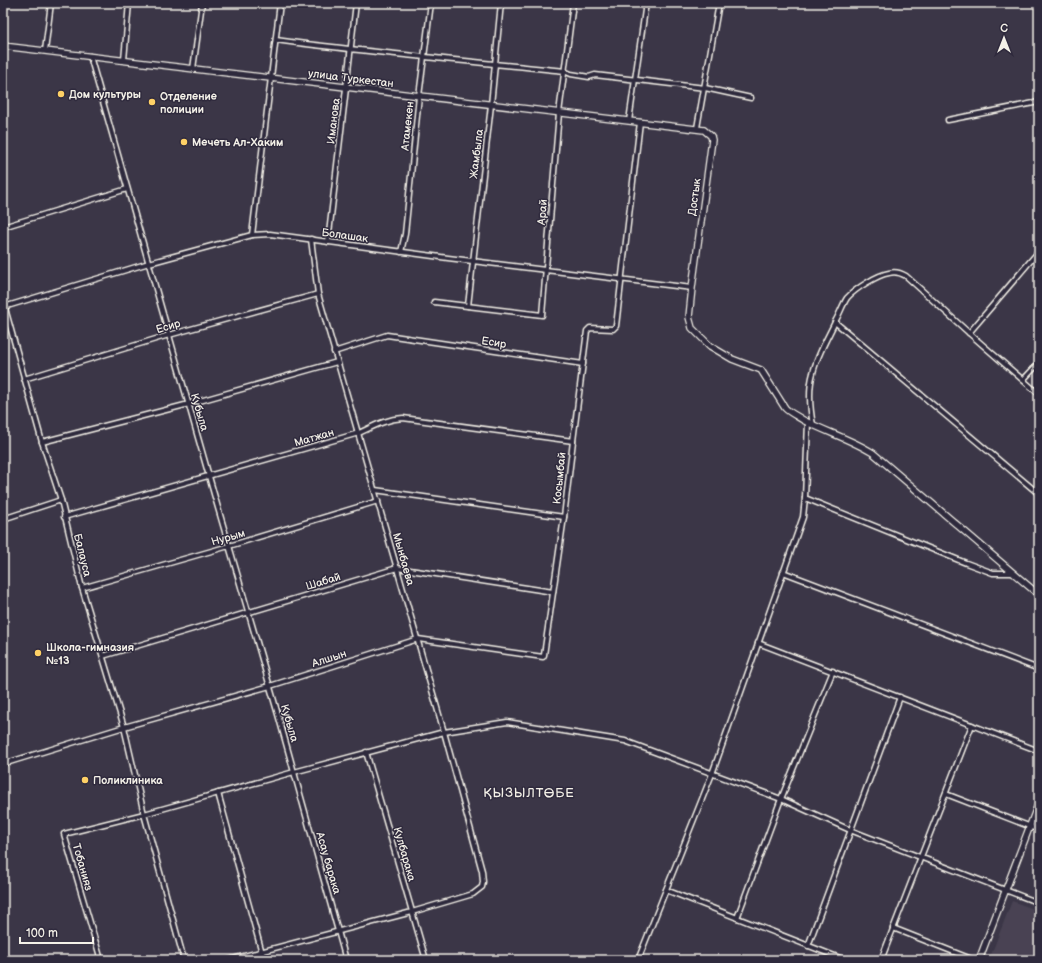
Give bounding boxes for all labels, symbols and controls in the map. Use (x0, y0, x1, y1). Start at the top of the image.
north arrow (984, 18, 1024, 58)
text: С (1000, 22, 1008, 35)
street label: улица Туркестан (307, 67, 394, 90)
place label: Дом культуры (69, 88, 141, 101)
marker: Дом культуры (56, 89, 66, 99)
place label: Отделение полиции (160, 90, 217, 116)
marker: Отделение полиции (147, 97, 157, 107)
street label: Иманова (324, 97, 343, 145)
street label: Атамекен (398, 101, 417, 152)
street label: Жамбыла (467, 128, 486, 180)
place label: Мечеть Ал-Хаким (192, 136, 283, 149)
marker: Мечеть Ал-Хаким (179, 137, 189, 147)
street label: Достык (685, 177, 704, 217)
street label: Арай (535, 199, 550, 226)
street label: Болашак (321, 226, 369, 245)
street label: Есир (154, 317, 183, 336)
street label: Есир (481, 334, 508, 351)
street label: Кубыла (188, 392, 211, 433)
street label: Матжан (293, 426, 336, 449)
street label: Косымбай (550, 451, 569, 505)
street label: Нурым (210, 526, 247, 548)
street label: Мынбаева (390, 531, 417, 587)
street label: Балауса (71, 532, 94, 578)
street label: Шабай (304, 570, 342, 593)
place label: Школа-гимназия №13 (46, 641, 134, 667)
street label: Алшын (309, 647, 348, 670)
marker: Школа-гимназия №13 (33, 648, 43, 658)
street label: Кубыла (278, 703, 301, 744)
place label: Поликлиника (93, 774, 163, 787)
marker: Поликлиника (80, 775, 90, 785)
district label: ҚЫЗЫЛТӨБЕ (483, 785, 575, 801)
street label: Кулбарака (391, 826, 419, 883)
street label: Асау барака (313, 830, 344, 896)
street label: Тобанияз (70, 842, 95, 892)
scale bar (20, 919, 93, 945)
text: 100 m (26, 926, 58, 941)

